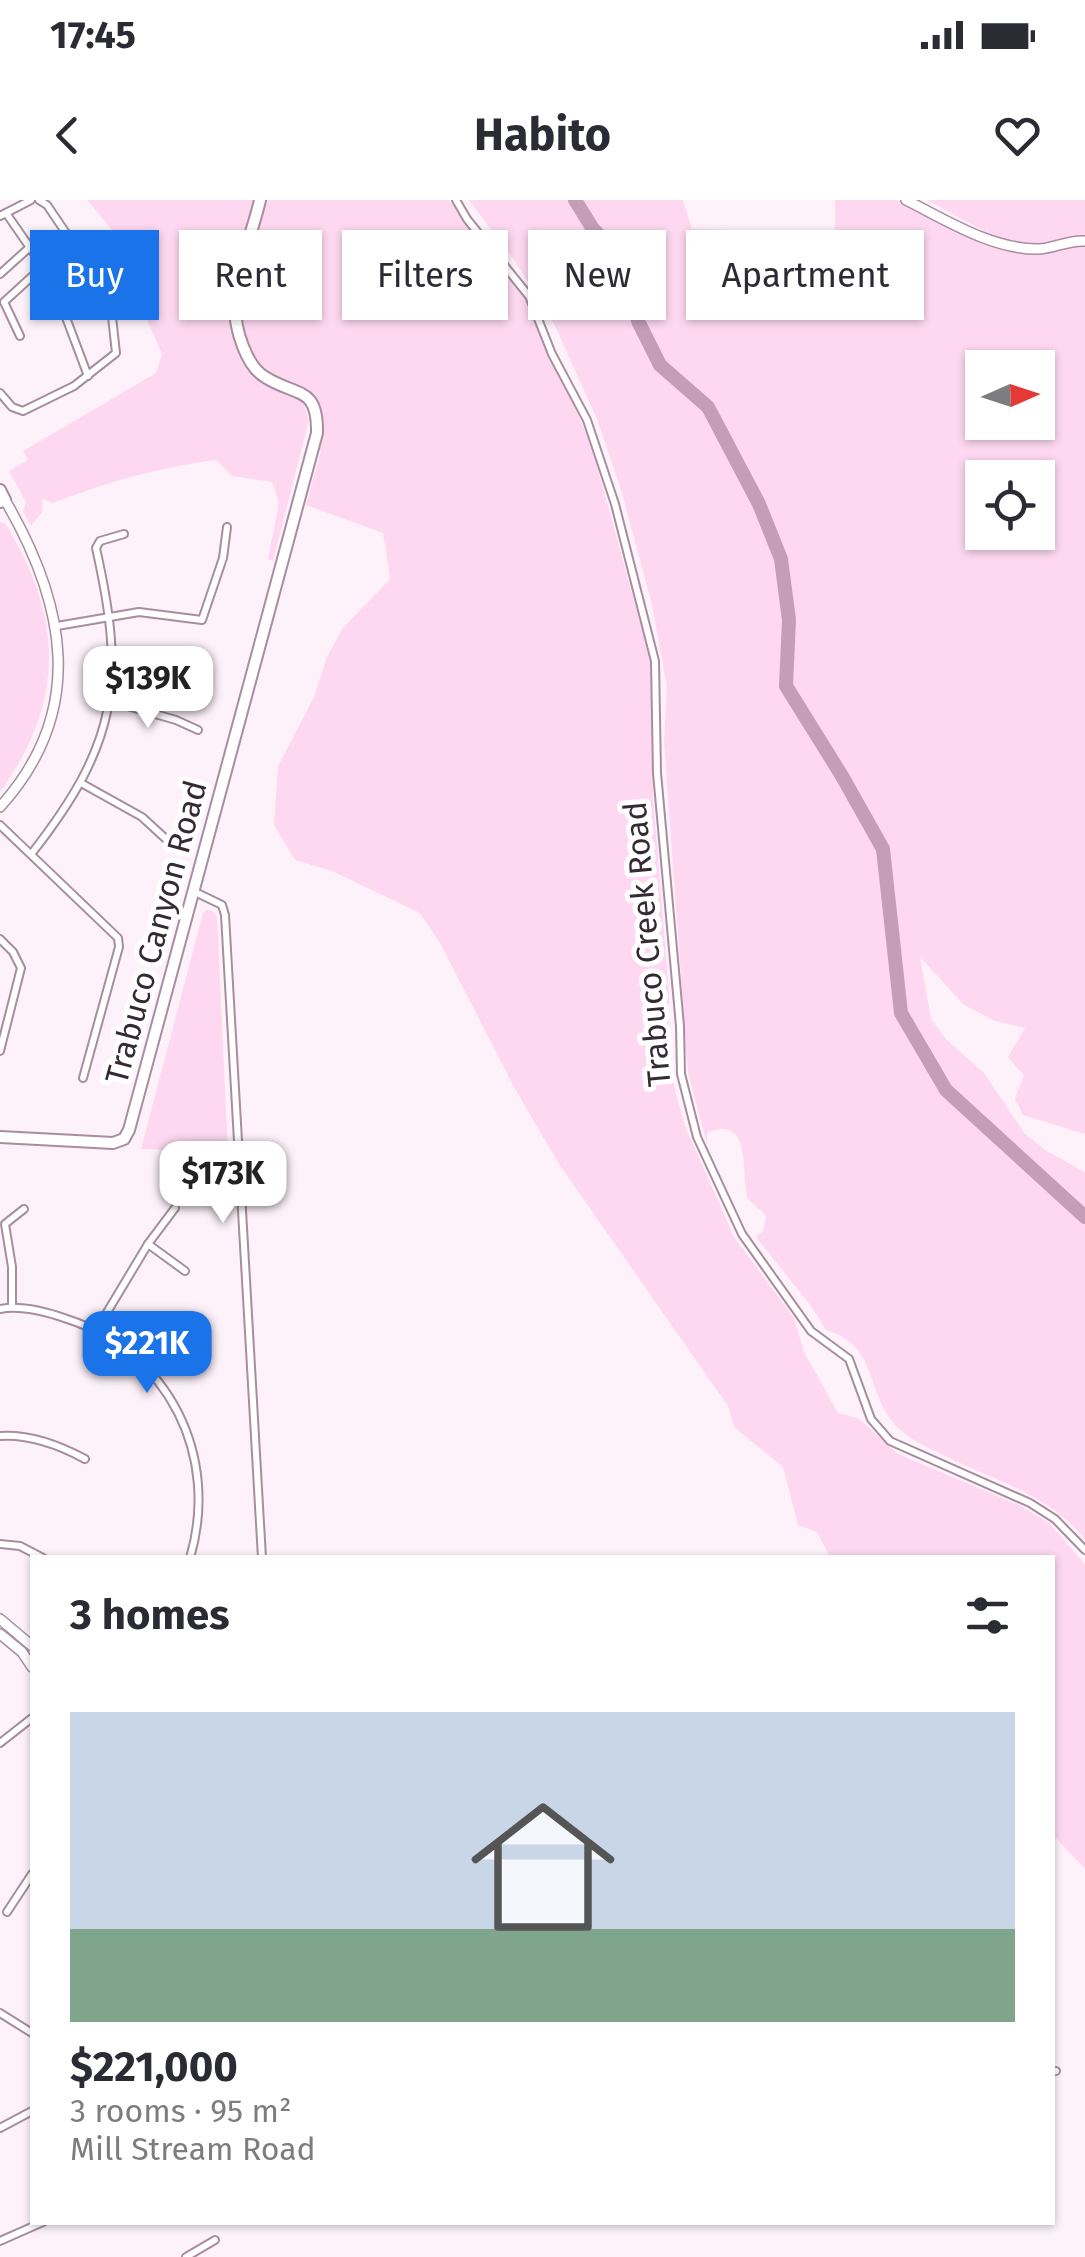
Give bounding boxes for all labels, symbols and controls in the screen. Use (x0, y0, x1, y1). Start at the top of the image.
text: 17:45 (50, 12, 136, 58)
icon: back (40, 108, 95, 163)
text: Habito (474, 108, 611, 162)
icon: heart (990, 108, 1045, 163)
chip: Buy (30, 230, 159, 320)
chip: Rent (179, 230, 322, 320)
chip: Filters (342, 230, 508, 320)
chip: New (528, 230, 666, 320)
chip: Apartment (686, 230, 924, 320)
north arrow (965, 350, 1055, 440)
map controls (965, 350, 1055, 550)
button: locate (965, 460, 1055, 550)
pin: $139K (78, 646, 218, 731)
text: $139K (105, 659, 191, 697)
street label: Trabuco Canyon Road (97, 776, 215, 1088)
street label: Trabuco Creek Road (616, 800, 678, 1088)
pin: $173K (153, 1141, 293, 1226)
text: $173K (182, 1154, 264, 1192)
pin: $221K (77, 1311, 217, 1396)
text: $221K (105, 1324, 189, 1362)
icon: filters (960, 1588, 1015, 1643)
text: 3 homes (70, 1590, 230, 1640)
icon: home (453, 1777, 633, 1957)
text: $221,000 (70, 2042, 238, 2092)
text: 3 rooms · 95 m² (70, 2092, 292, 2130)
text: Mill Stream Road (70, 2130, 316, 2168)

